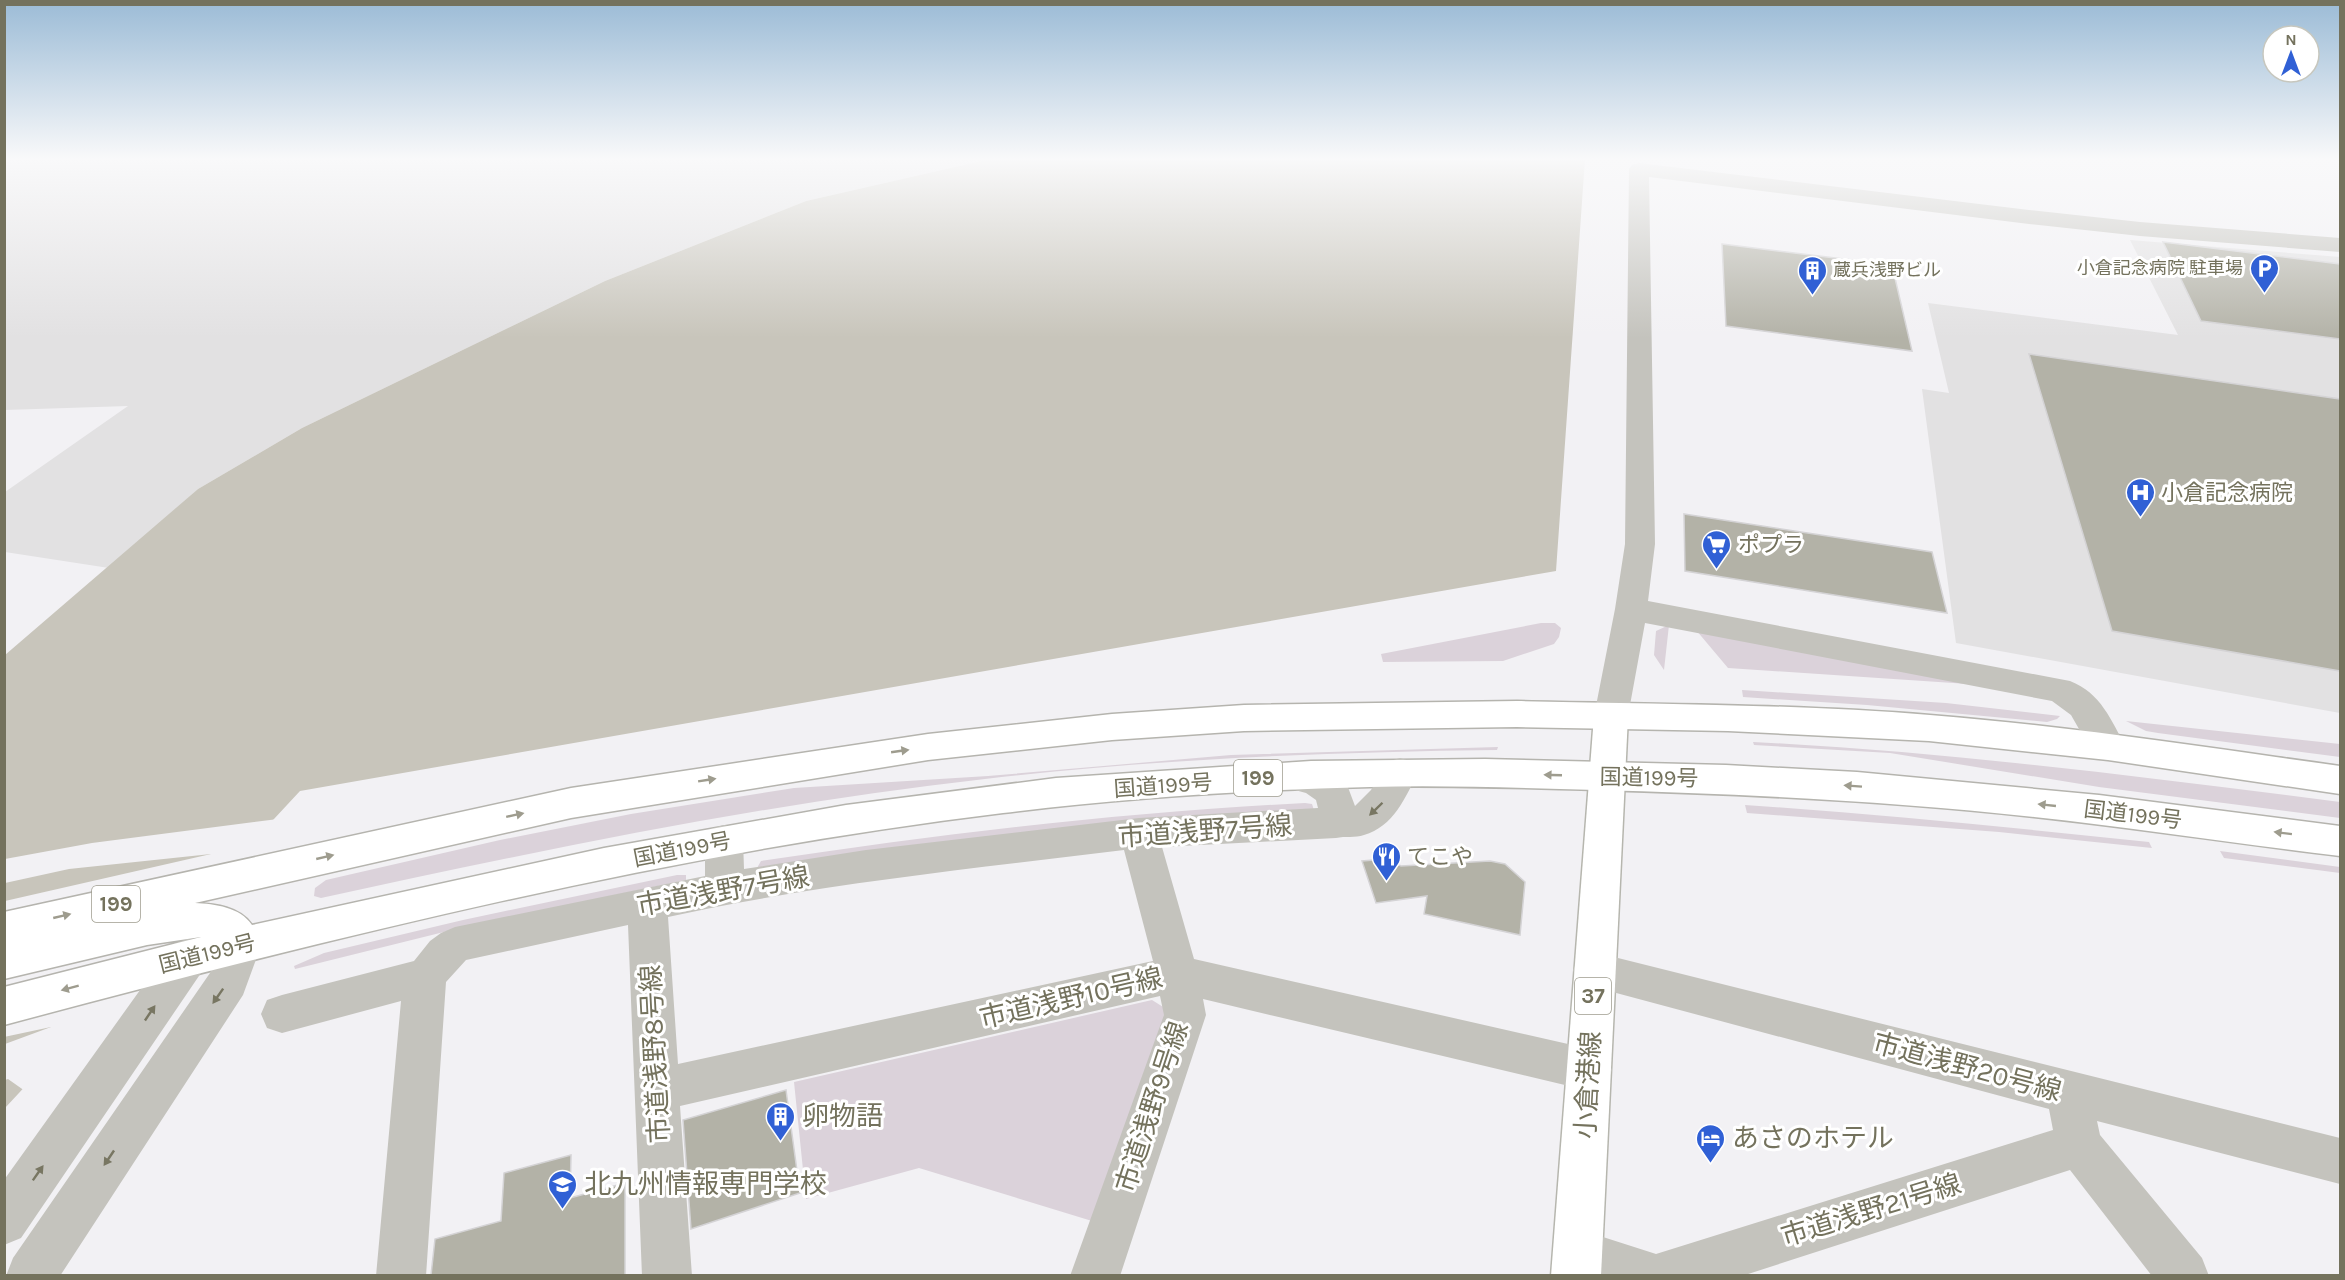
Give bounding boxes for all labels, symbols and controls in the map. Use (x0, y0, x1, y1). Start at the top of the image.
north arrow (2261, 24, 2321, 84)
text: N (2285, 30, 2297, 49)
parking icon: 小倉記念病院 駐車場 (2248, 252, 2280, 294)
building icon: 蔵兵浅野ビル (1796, 254, 1828, 296)
place label: 小倉記念病院 駐車場 (2077, 257, 2243, 279)
place label: 蔵兵浅野ビル (1833, 259, 1941, 281)
hospital icon: 小倉記念病院 (2124, 476, 2156, 518)
place label: 小倉記念病院 (2161, 480, 2293, 506)
supermarket icon: ポプラ (1701, 528, 1733, 570)
place label: ポプラ (1738, 532, 1804, 558)
one-way arrow (890, 747, 909, 756)
road number: 199 (1234, 760, 1282, 796)
street label: 国道199号 (1599, 764, 1699, 792)
street label: 国道199号 (1113, 770, 1213, 802)
one-way arrow (1544, 770, 1563, 780)
one-way arrow (698, 776, 717, 785)
one-way arrow (1844, 782, 1863, 791)
street label: 国道199号 (2082, 796, 2183, 834)
one-way arrow (2038, 800, 2057, 809)
one-way arrow (1369, 802, 1383, 816)
one-way arrow (506, 809, 524, 819)
street label: 市道浅野7号線 (1117, 809, 1293, 853)
street label: 国道199号 (631, 828, 733, 872)
one-way arrow (2273, 829, 2292, 838)
restaurant icon: てこや (1370, 840, 1402, 882)
place label: てこや (1407, 844, 1473, 870)
one-way arrow (316, 852, 335, 861)
street label: 市道浅野7号線 (634, 860, 812, 922)
road number: 199 (92, 886, 140, 922)
one-way arrow (52, 911, 71, 921)
street label: 国道199号 (156, 929, 258, 979)
street label: 市道浅野10号線 (976, 961, 1166, 1035)
street label: 市道浅野8号線 (634, 964, 676, 1144)
road number: 37 (1575, 978, 1611, 1014)
one-way arrow (61, 984, 80, 994)
one-way arrow (212, 987, 224, 1003)
one-way arrow (144, 1006, 156, 1022)
street label: 市道浅野9号線 (1109, 1018, 1195, 1196)
street label: 市道浅野20号線 (1869, 1026, 2065, 1108)
street label: 小倉港線 (1569, 1030, 1607, 1140)
building icon: 卵物語 (765, 1100, 797, 1142)
place label: 卵物語 (802, 1100, 883, 1132)
hotel icon: あさのホテル (1695, 1122, 1727, 1164)
place label: あさのホテル (1732, 1122, 1894, 1154)
one-way arrow (103, 1149, 115, 1165)
one-way arrow (32, 1165, 43, 1181)
street label: 市道浅野21号線 (1777, 1167, 1965, 1253)
school or university icon: 北九州情報専門学校 (547, 1168, 579, 1210)
place label: 北九州情報専門学校 (584, 1168, 827, 1200)

